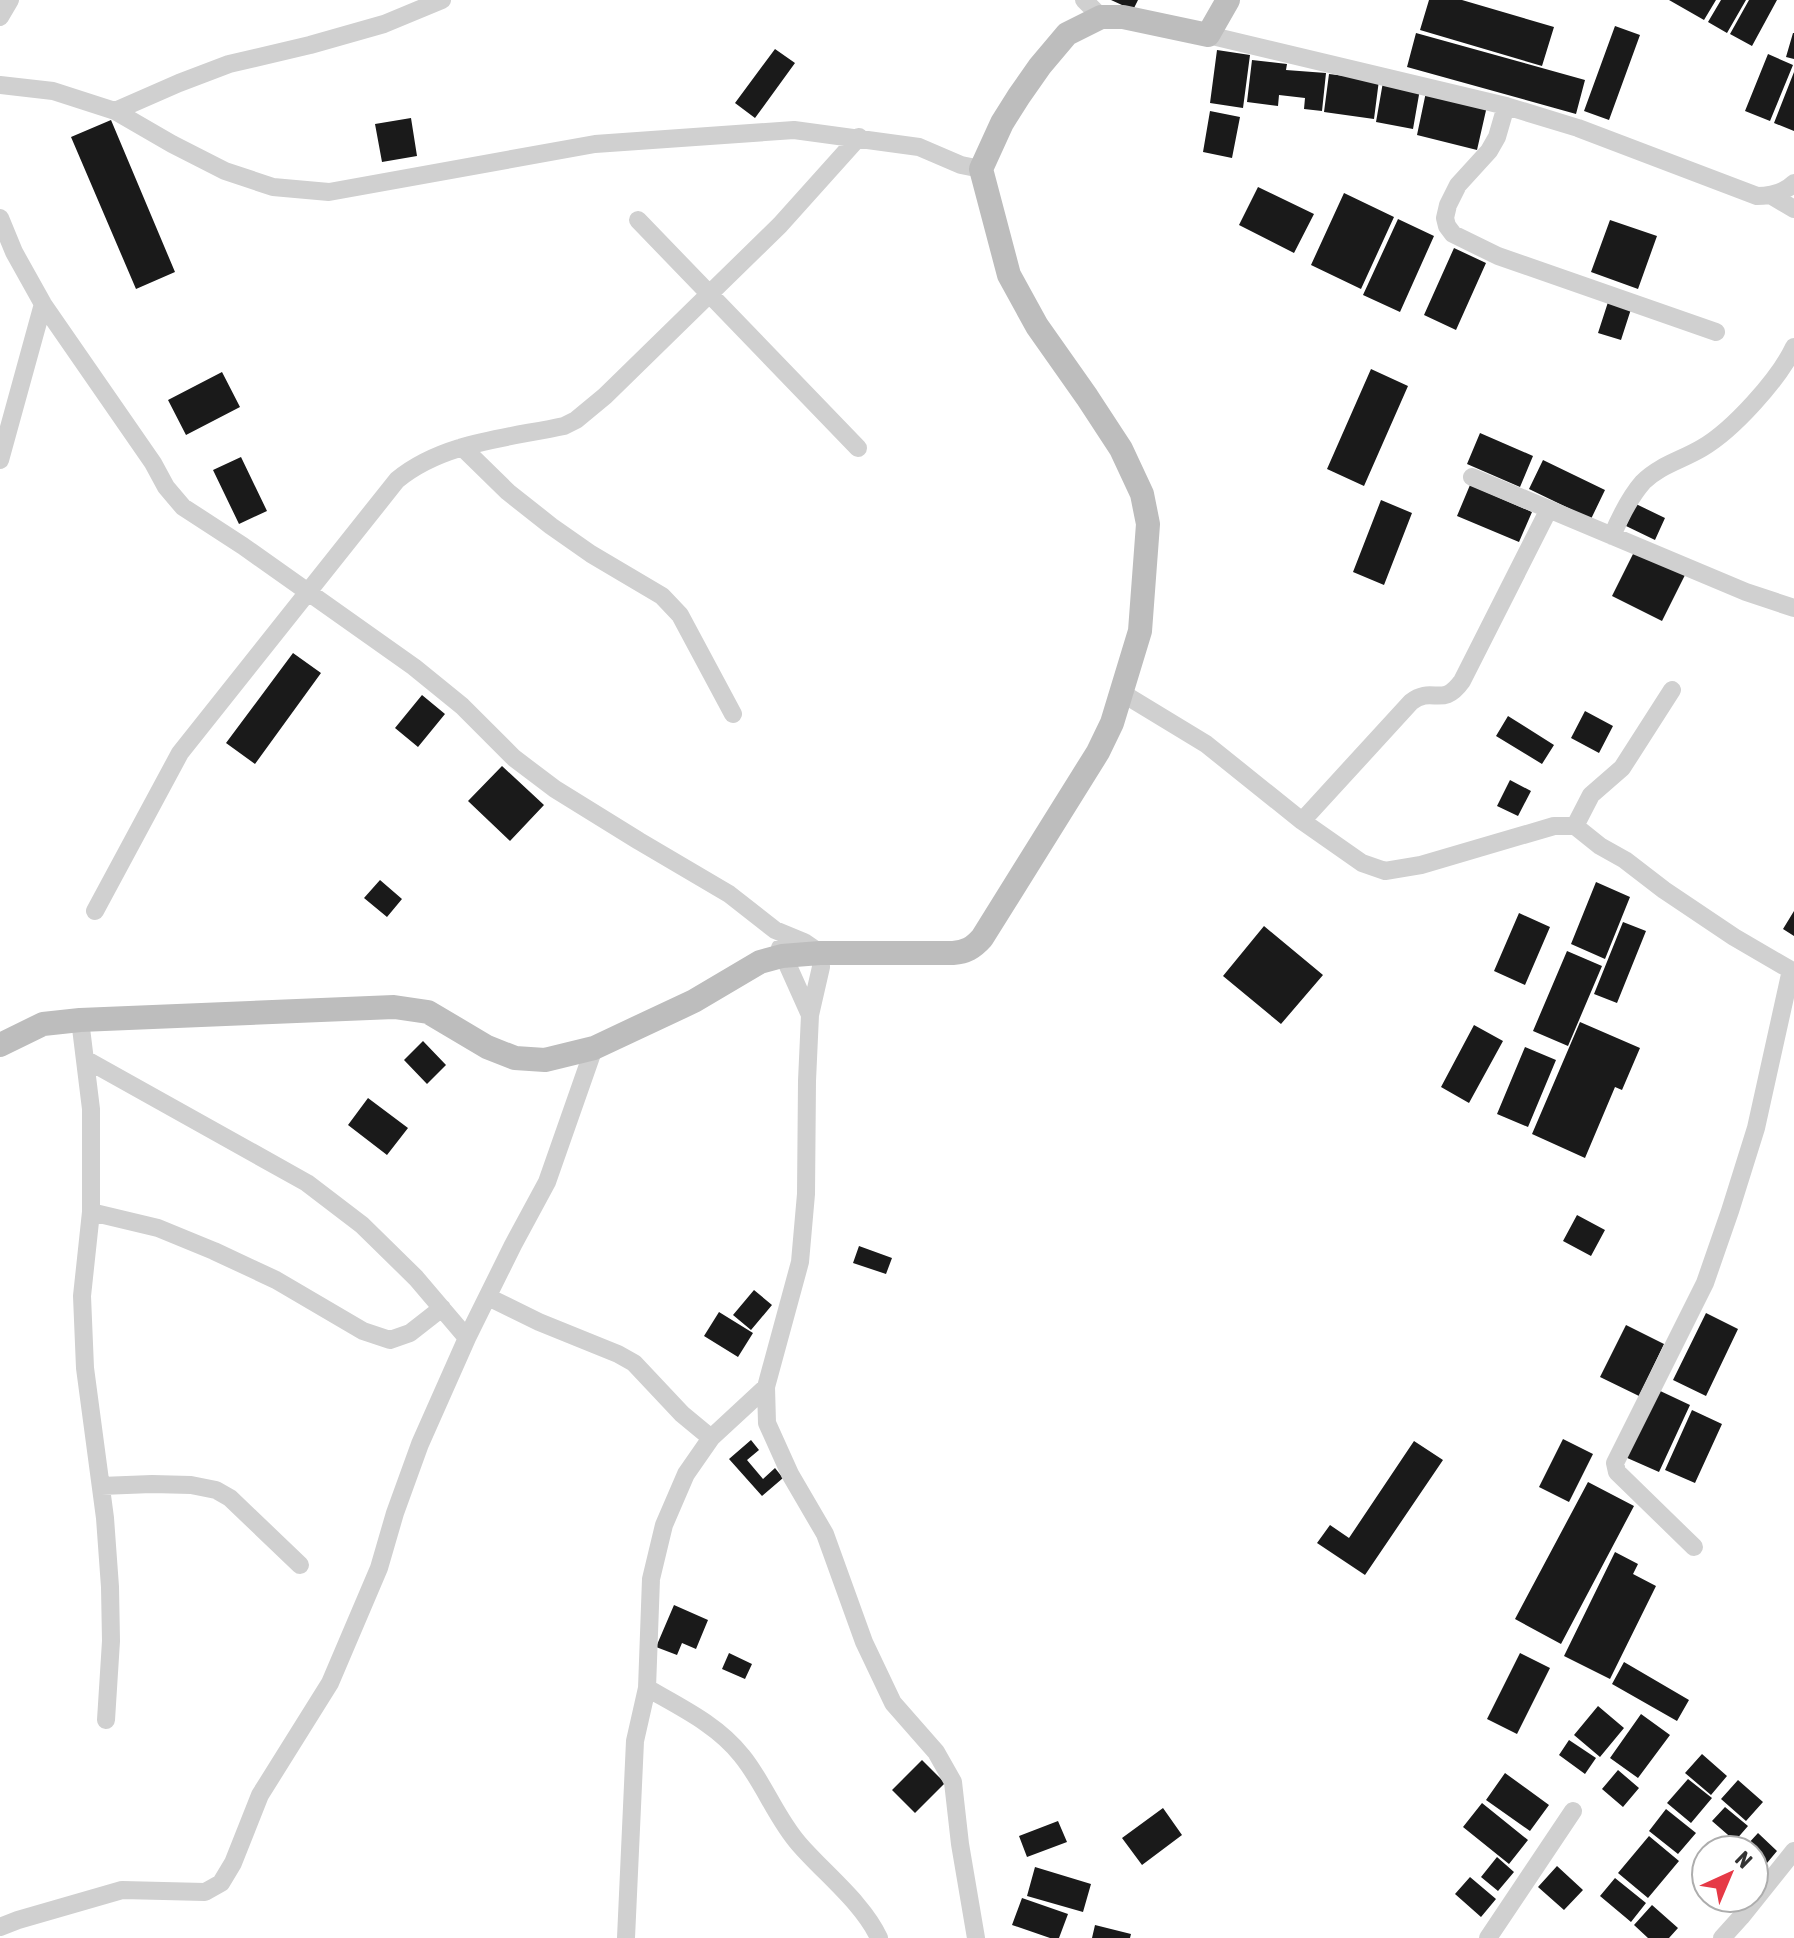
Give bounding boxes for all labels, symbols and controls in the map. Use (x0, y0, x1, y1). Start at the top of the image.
north arrow (1690, 1834, 1770, 1914)
text: N (1730, 1846, 1758, 1873)

